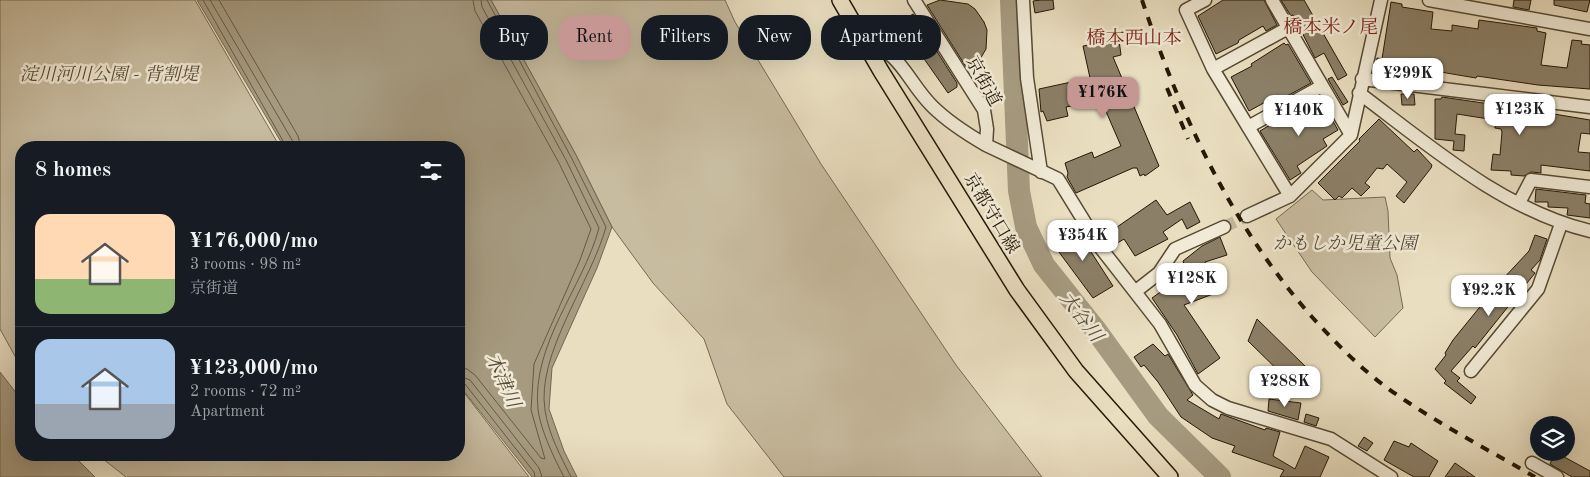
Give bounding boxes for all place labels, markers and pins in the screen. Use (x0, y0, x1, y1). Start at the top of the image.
pin: ¥299K (1373, 58, 1443, 100)
pin: ¥176K (1068, 76, 1138, 119)
pin: ¥140K (1264, 94, 1334, 137)
pin: ¥123K (1485, 94, 1555, 136)
pin: ¥354K (1048, 220, 1118, 262)
pin: ¥128K (1157, 262, 1227, 305)
pin: ¥92.2K (1448, 274, 1530, 317)
pin: ¥288K (1250, 366, 1320, 408)

